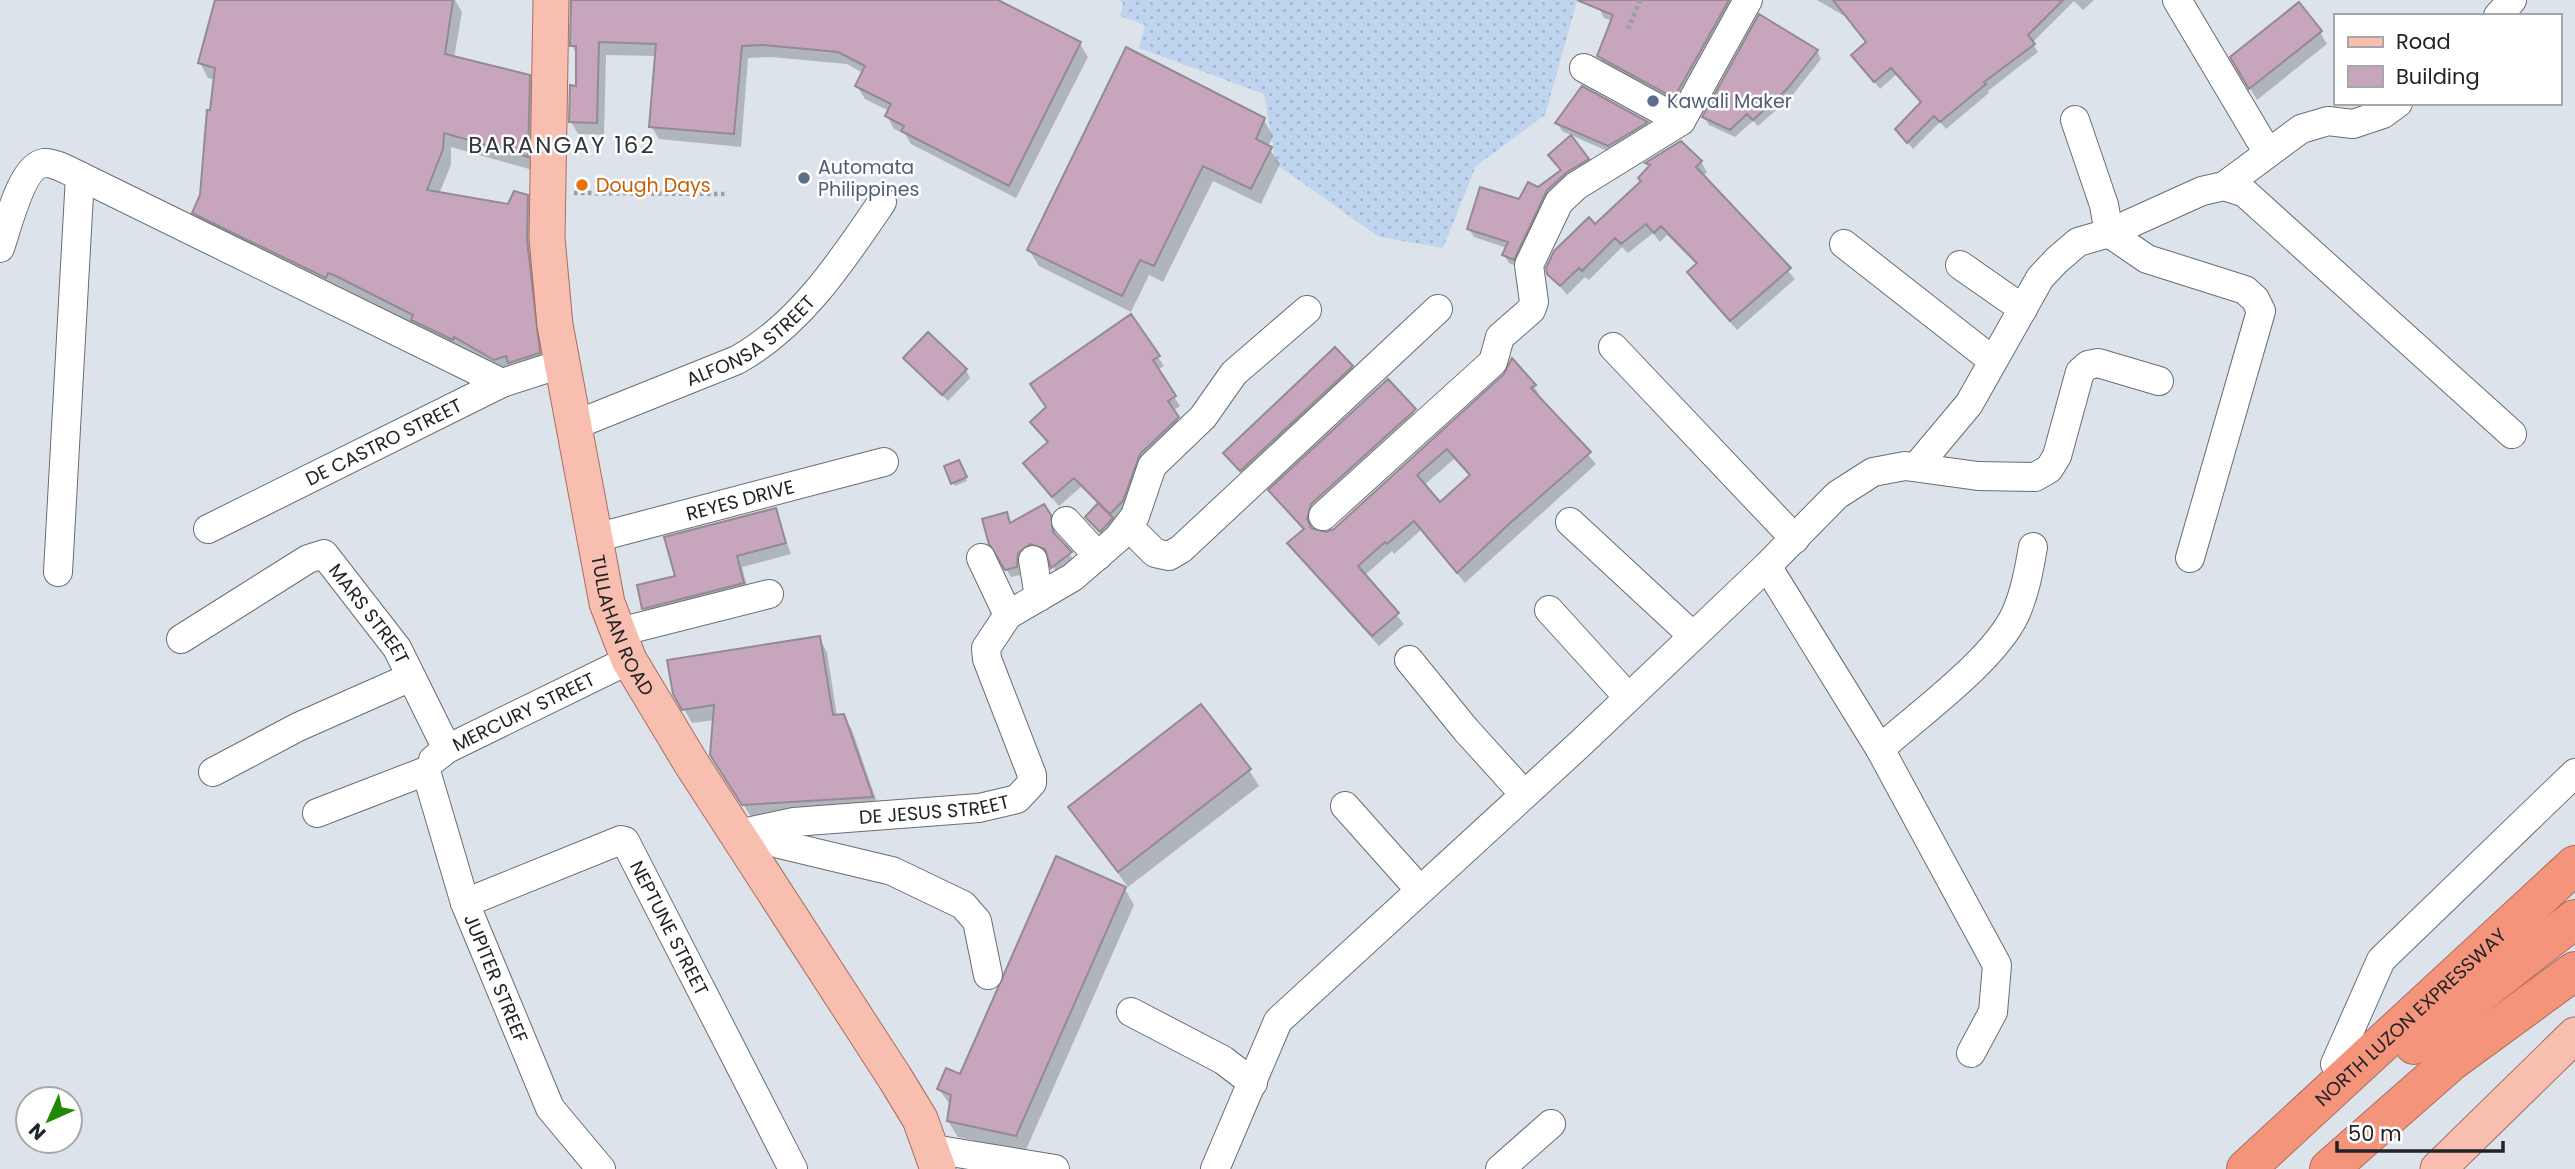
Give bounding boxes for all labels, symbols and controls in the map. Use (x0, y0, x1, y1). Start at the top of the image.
legend (2334, 14, 2561, 105)
text: Road (2396, 27, 2451, 56)
text: Building (2396, 62, 2480, 91)
place label: Kawali Maker (1667, 88, 1792, 115)
marker: Kawali Maker (1645, 93, 1661, 109)
district label: BARANGAY 162 (468, 129, 656, 161)
place label: Automata Philippines (818, 154, 919, 203)
marker: Automata Philippines (796, 170, 812, 186)
place label: Dough Days (596, 172, 711, 199)
marker: Dough Days (574, 177, 590, 193)
street label: ALFONSA STREET (682, 290, 821, 393)
street label: DE CASTRO STREET (301, 392, 467, 493)
street label: REYES DRIVE (683, 473, 797, 527)
street label: TULLAHAN ROAD (584, 552, 660, 701)
street label: MARS STREET (322, 558, 416, 669)
street label: MERCURY STREET (448, 666, 600, 758)
street label: DE JESUS STREET (858, 788, 1012, 831)
street label: NEPTUNE STREET (623, 856, 715, 1000)
street label: JUPITER STREEF (457, 910, 534, 1047)
street label: NORTH LUZON EXPRESSWAY (2309, 922, 2512, 1113)
north arrow (14, 1085, 84, 1155)
scale bar (2337, 1110, 2503, 1154)
text: N (23, 1117, 52, 1146)
text: 50 m (2348, 1119, 2402, 1148)

